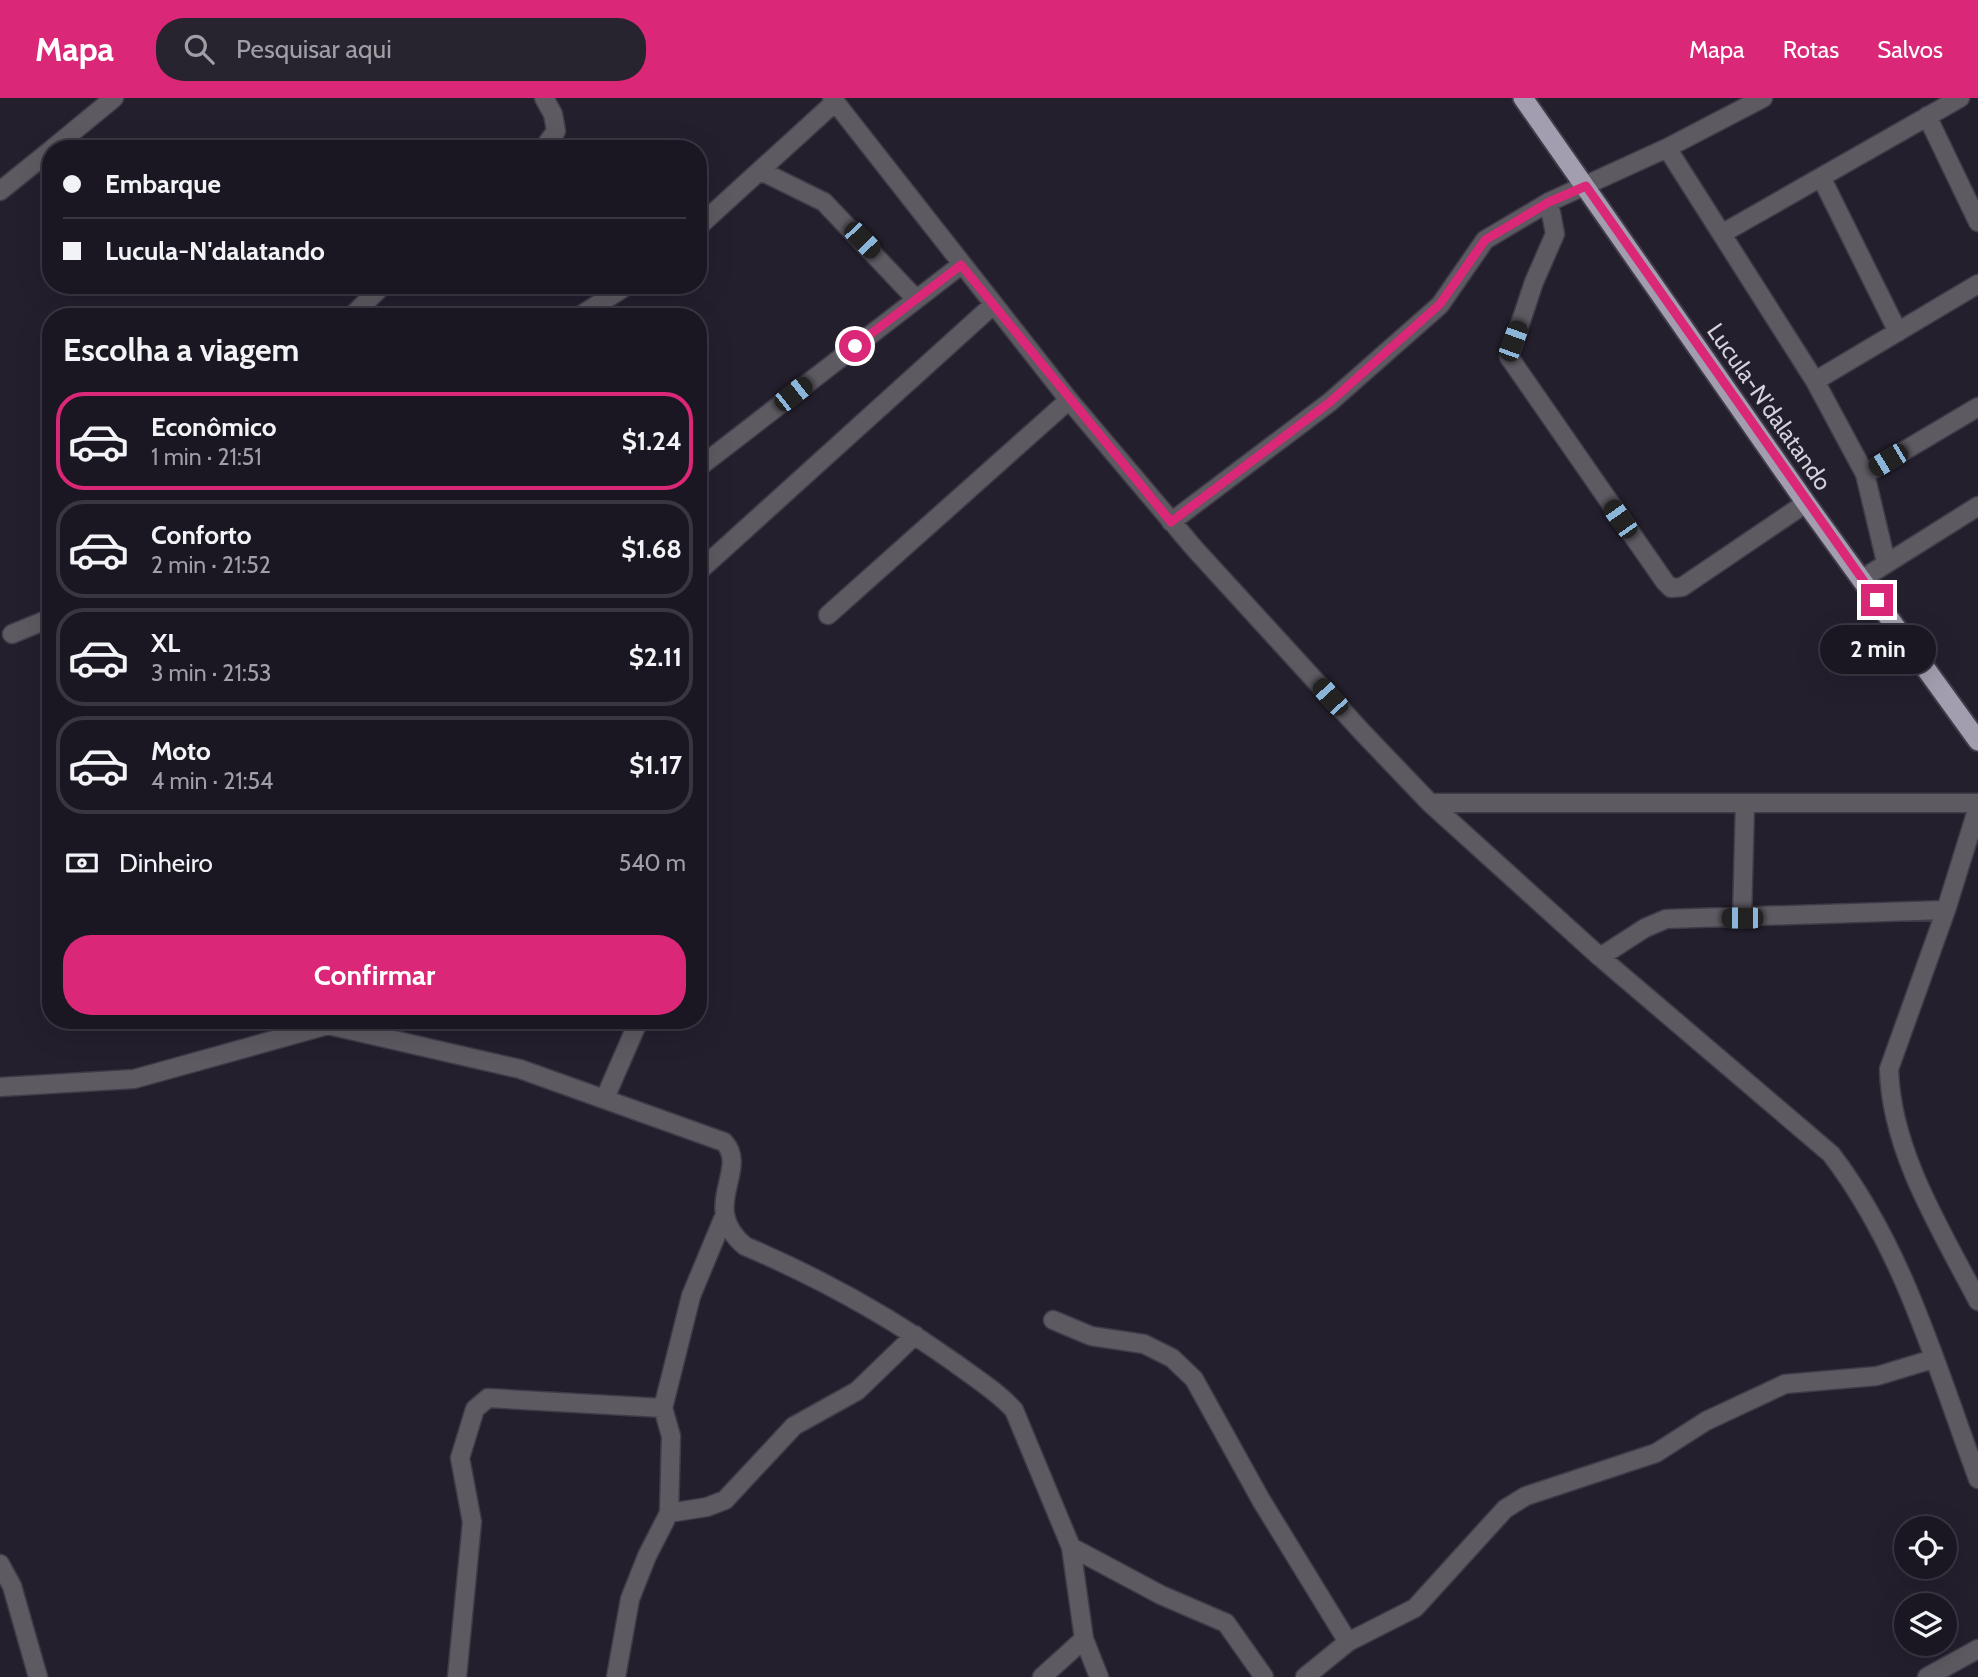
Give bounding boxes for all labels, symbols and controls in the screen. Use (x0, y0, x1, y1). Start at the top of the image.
search box (156, 18, 646, 81)
text: Mapa (35, 29, 114, 69)
icon: search (180, 30, 218, 68)
text: Pesquisar aqui (236, 33, 392, 65)
text: Mapa (1689, 35, 1745, 64)
text: Rotas (1783, 35, 1839, 64)
text: Salvos (1877, 35, 1943, 64)
text: Embarque (105, 168, 221, 200)
car (840, 218, 885, 262)
text: Lucula-N'dalatando (105, 235, 325, 267)
car (1496, 318, 1531, 364)
street label: Lucula-N'dalatando (1701, 318, 1838, 496)
text: Escolha a viagem (63, 330, 299, 369)
route start (839, 330, 871, 362)
car (770, 373, 817, 415)
icon: car (67, 410, 130, 473)
text: Econômico (151, 411, 277, 443)
text: $1.24 (622, 425, 682, 457)
car (1865, 440, 1912, 480)
text: 1 min · 21:51 (151, 443, 262, 471)
car (1600, 496, 1641, 542)
icon: car (67, 518, 130, 581)
text: Conforto (151, 519, 252, 551)
text: $1.68 (621, 533, 682, 565)
text: 2 min · 21:52 (151, 551, 271, 579)
route end (1861, 584, 1893, 616)
callout: 2 min (1819, 624, 1935, 674)
icon: car (67, 626, 130, 689)
text: XL (151, 627, 180, 659)
text: 2 min (1850, 635, 1906, 663)
text: $2.11 (629, 641, 682, 673)
text: 3 min · 21:53 (151, 659, 272, 687)
car (1309, 674, 1352, 720)
icon: car (67, 734, 130, 797)
text: Moto (151, 735, 211, 767)
text: $1.17 (629, 749, 682, 781)
text: 4 min · 21:54 (151, 767, 273, 795)
icon: cash (63, 844, 101, 882)
text: Dinheiro (119, 847, 213, 879)
text: 540 m (619, 849, 686, 877)
car (1722, 908, 1764, 929)
button: Confirmar (63, 935, 686, 1015)
map controls (1894, 1516, 1957, 1656)
button: locate (1894, 1516, 1957, 1579)
button: layers (1894, 1593, 1957, 1656)

